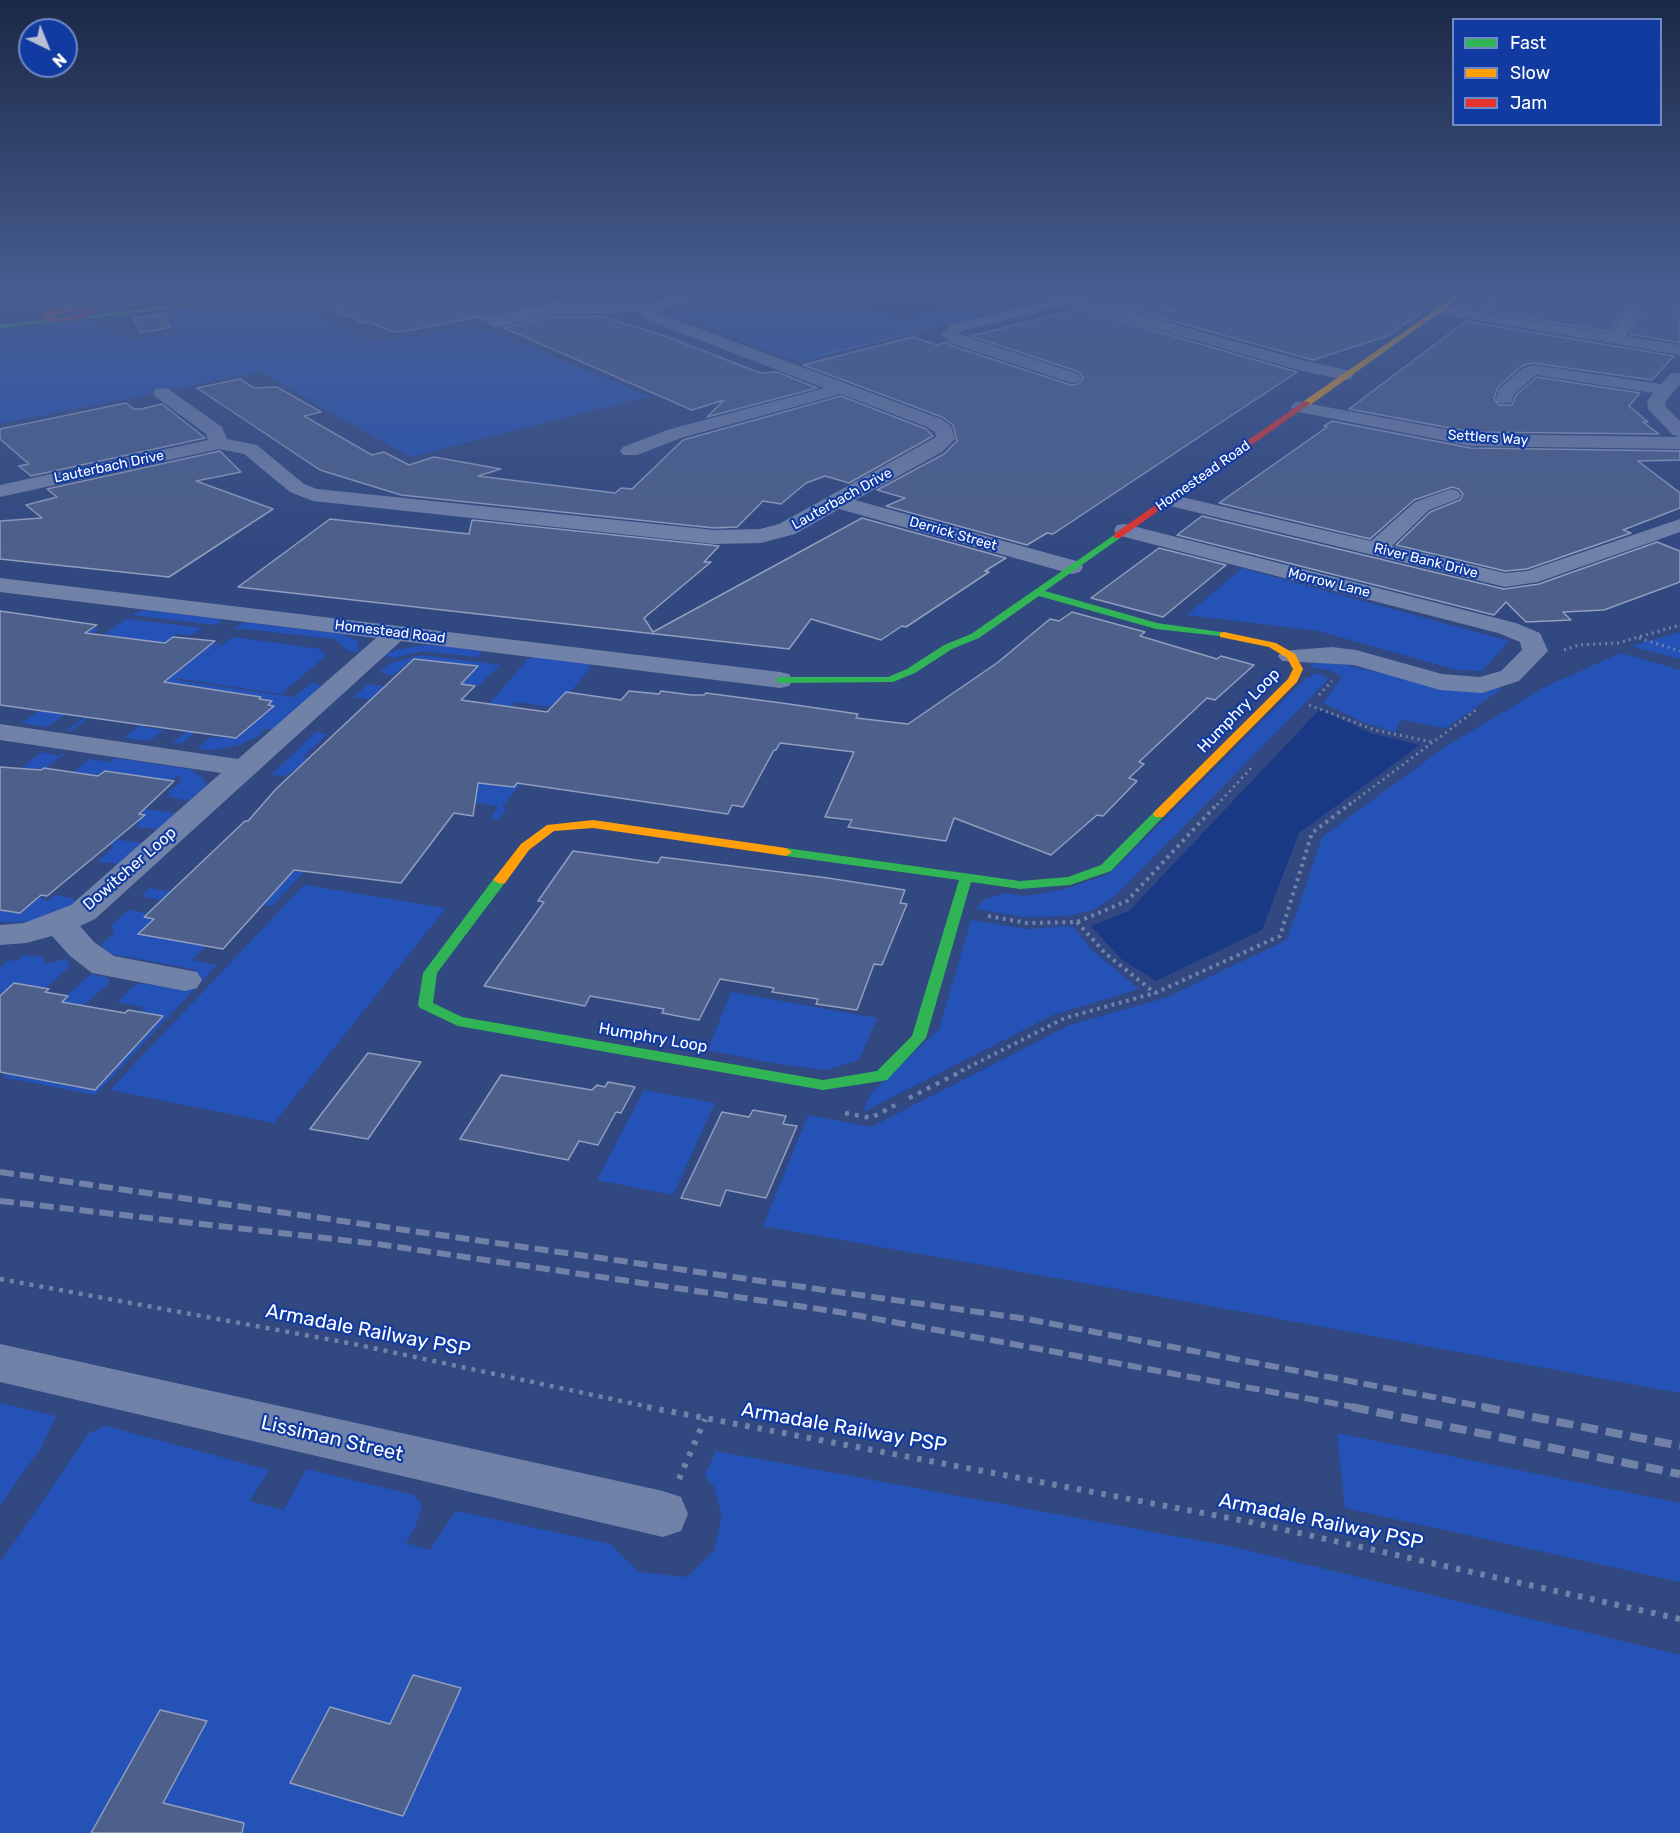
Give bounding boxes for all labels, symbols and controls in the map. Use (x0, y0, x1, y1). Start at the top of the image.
north arrow (18, 18, 78, 78)
legend (1452, 18, 1662, 126)
text: Fast (1510, 32, 1546, 54)
text: N (49, 49, 70, 71)
text: Slow (1510, 62, 1550, 84)
text: Jam (1510, 92, 1547, 114)
street label: Settlers Way (1447, 427, 1529, 449)
street label: Homestead Road (1153, 437, 1253, 515)
street label: Lauterbach Drive (52, 447, 166, 487)
street label: Lauterbach Drive (789, 464, 895, 534)
street label: Derrick Street (907, 513, 999, 555)
street label: River Bank Drive (1372, 540, 1480, 582)
street label: Morrow Lane (1286, 565, 1372, 601)
street label: Homestead Road (334, 617, 446, 647)
street label: Humphry Loop (1194, 665, 1284, 757)
street label: Dowitcher Loop (79, 823, 181, 915)
street label: Humphry Loop (597, 1019, 709, 1057)
street label: Armadale Railway PSP (264, 1299, 472, 1363)
street label: Armadale Railway PSP (739, 1398, 949, 1458)
street label: Lissiman Street (259, 1411, 405, 1467)
street label: Armadale Railway PSP (1217, 1489, 1425, 1555)

